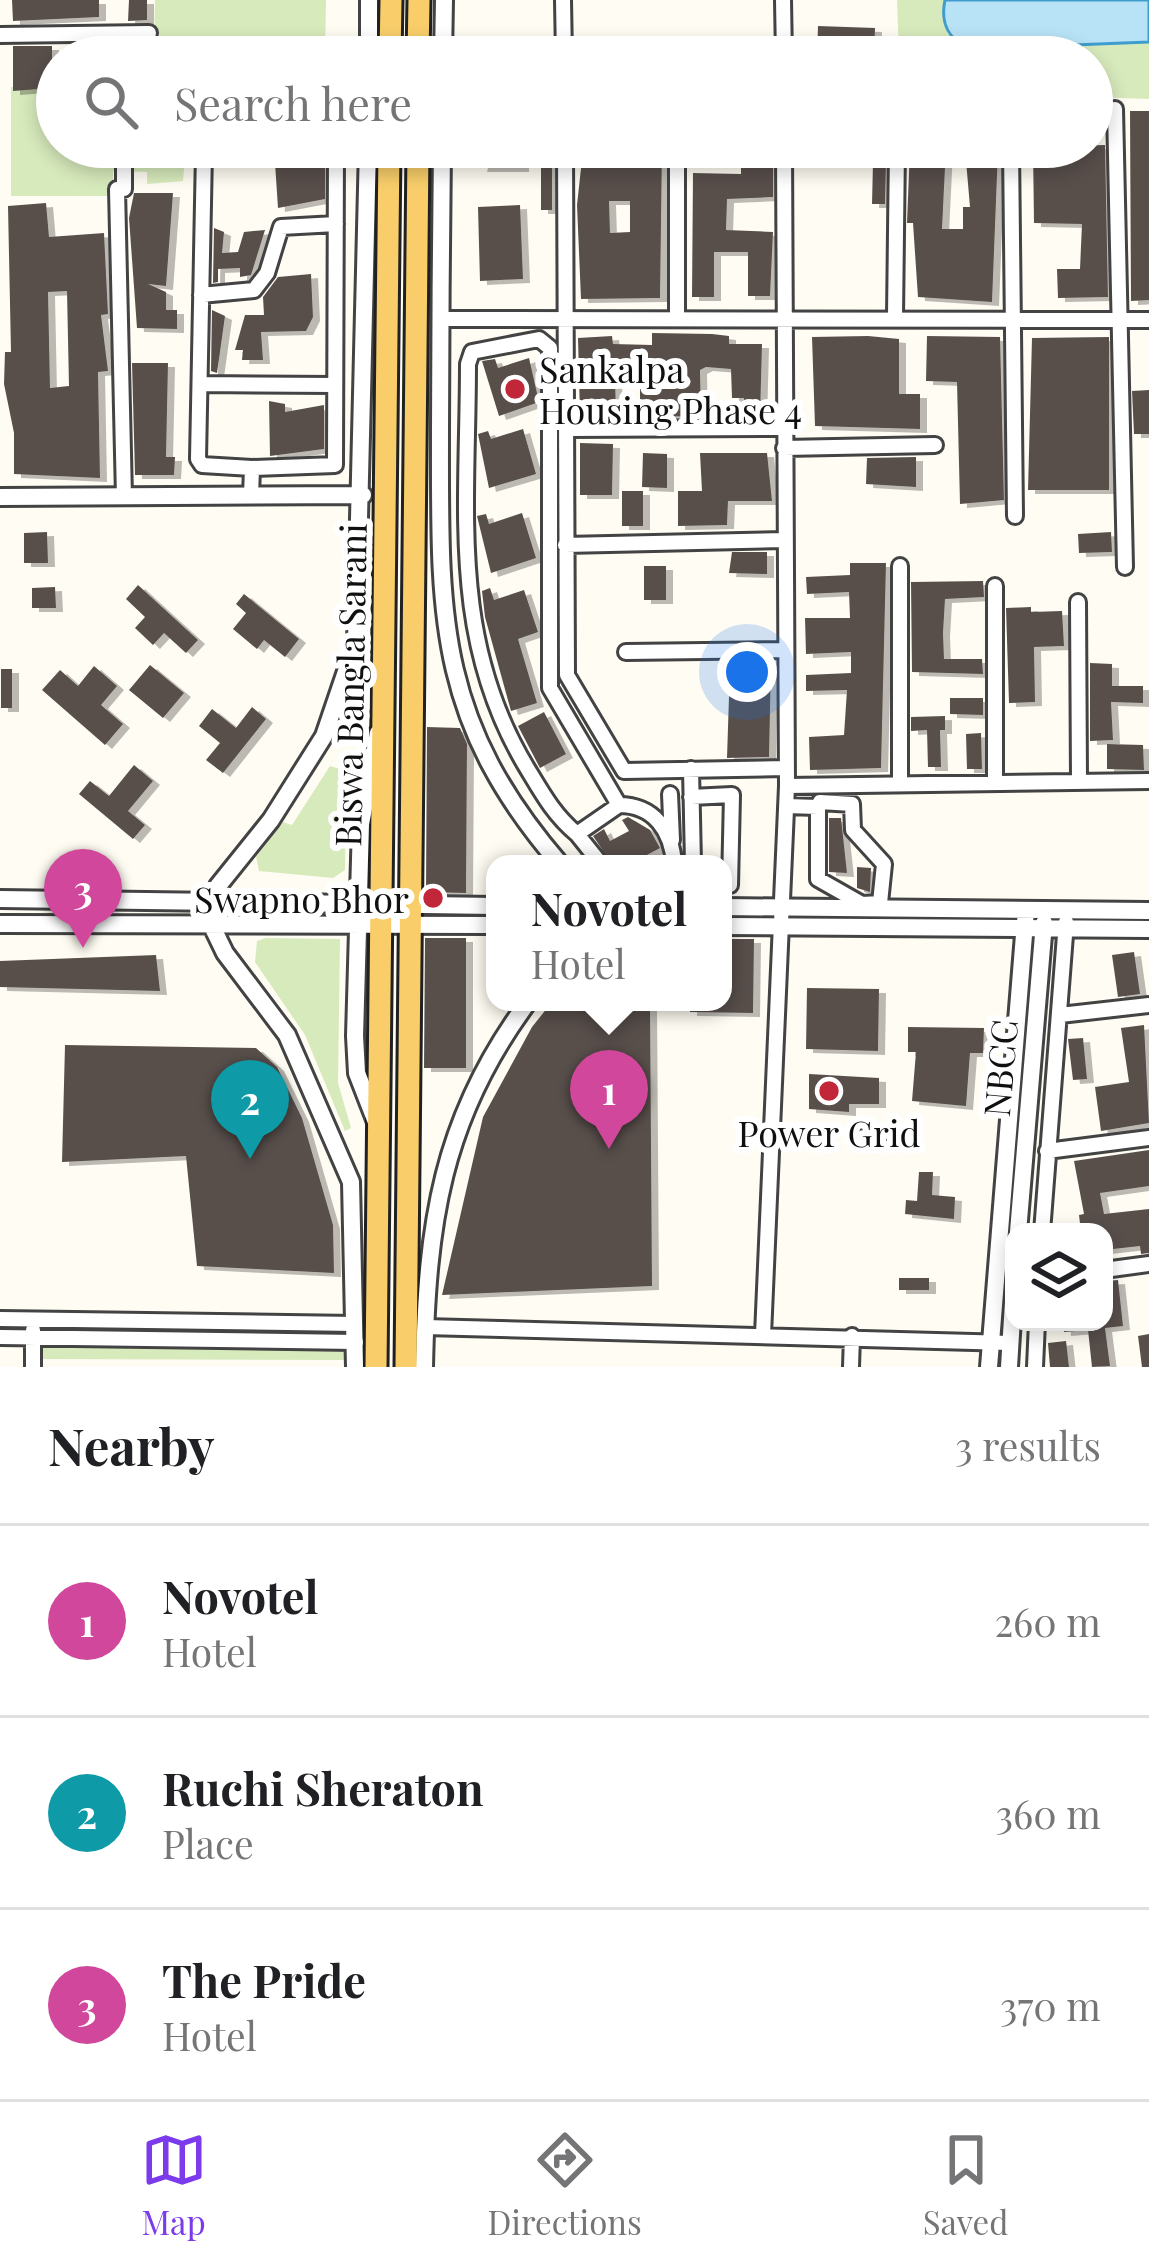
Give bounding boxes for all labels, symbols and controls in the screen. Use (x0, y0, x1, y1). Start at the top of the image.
search box (36, 36, 1113, 168)
icon: search (78, 69, 144, 135)
text: Search here (174, 72, 412, 132)
place label: Sankalpa Housing Phase 4 (539, 344, 802, 433)
marker: Sankalpa Housing Phase 4 (502, 376, 528, 402)
street label: Biswa Bangla Sarani (322, 523, 376, 847)
your location (717, 642, 777, 702)
pin: 3 (44, 849, 122, 948)
popup (486, 855, 732, 1011)
place label: Swapno Bhor (194, 874, 409, 922)
text: Novotel (531, 877, 687, 937)
marker: Swapno Bhor (420, 885, 446, 911)
text: Hotel (531, 937, 626, 989)
street label: NBCC (971, 1017, 1027, 1119)
pin: 1 (570, 1050, 648, 1149)
pin: 2 (211, 1060, 289, 1159)
marker: Power Grid (816, 1078, 842, 1104)
place label: Power Grid (738, 1108, 920, 1156)
map controls (1005, 1223, 1113, 1331)
button: layers (1005, 1223, 1113, 1331)
text: Nearby (48, 1411, 214, 1479)
text: 3 results (955, 1419, 1101, 1471)
text: Novotel (162, 1565, 318, 1625)
text: 1 (80, 1595, 94, 1647)
text: 260 m (994, 1595, 1101, 1647)
text: Hotel (162, 1625, 257, 1677)
text: Ruchi Sheraton (162, 1757, 484, 1817)
text: 2 (77, 1787, 97, 1839)
text: 360 m (996, 1787, 1101, 1839)
text: Place (162, 1817, 254, 1869)
text: The Pride (162, 1949, 366, 2009)
text: 3 (77, 1979, 97, 2031)
text: 370 m (1000, 1979, 1101, 2031)
text: Hotel (162, 2009, 257, 2061)
tab: Map (141, 2127, 207, 2243)
tab: Directions (488, 2127, 642, 2243)
tab: Saved (923, 2127, 1009, 2243)

